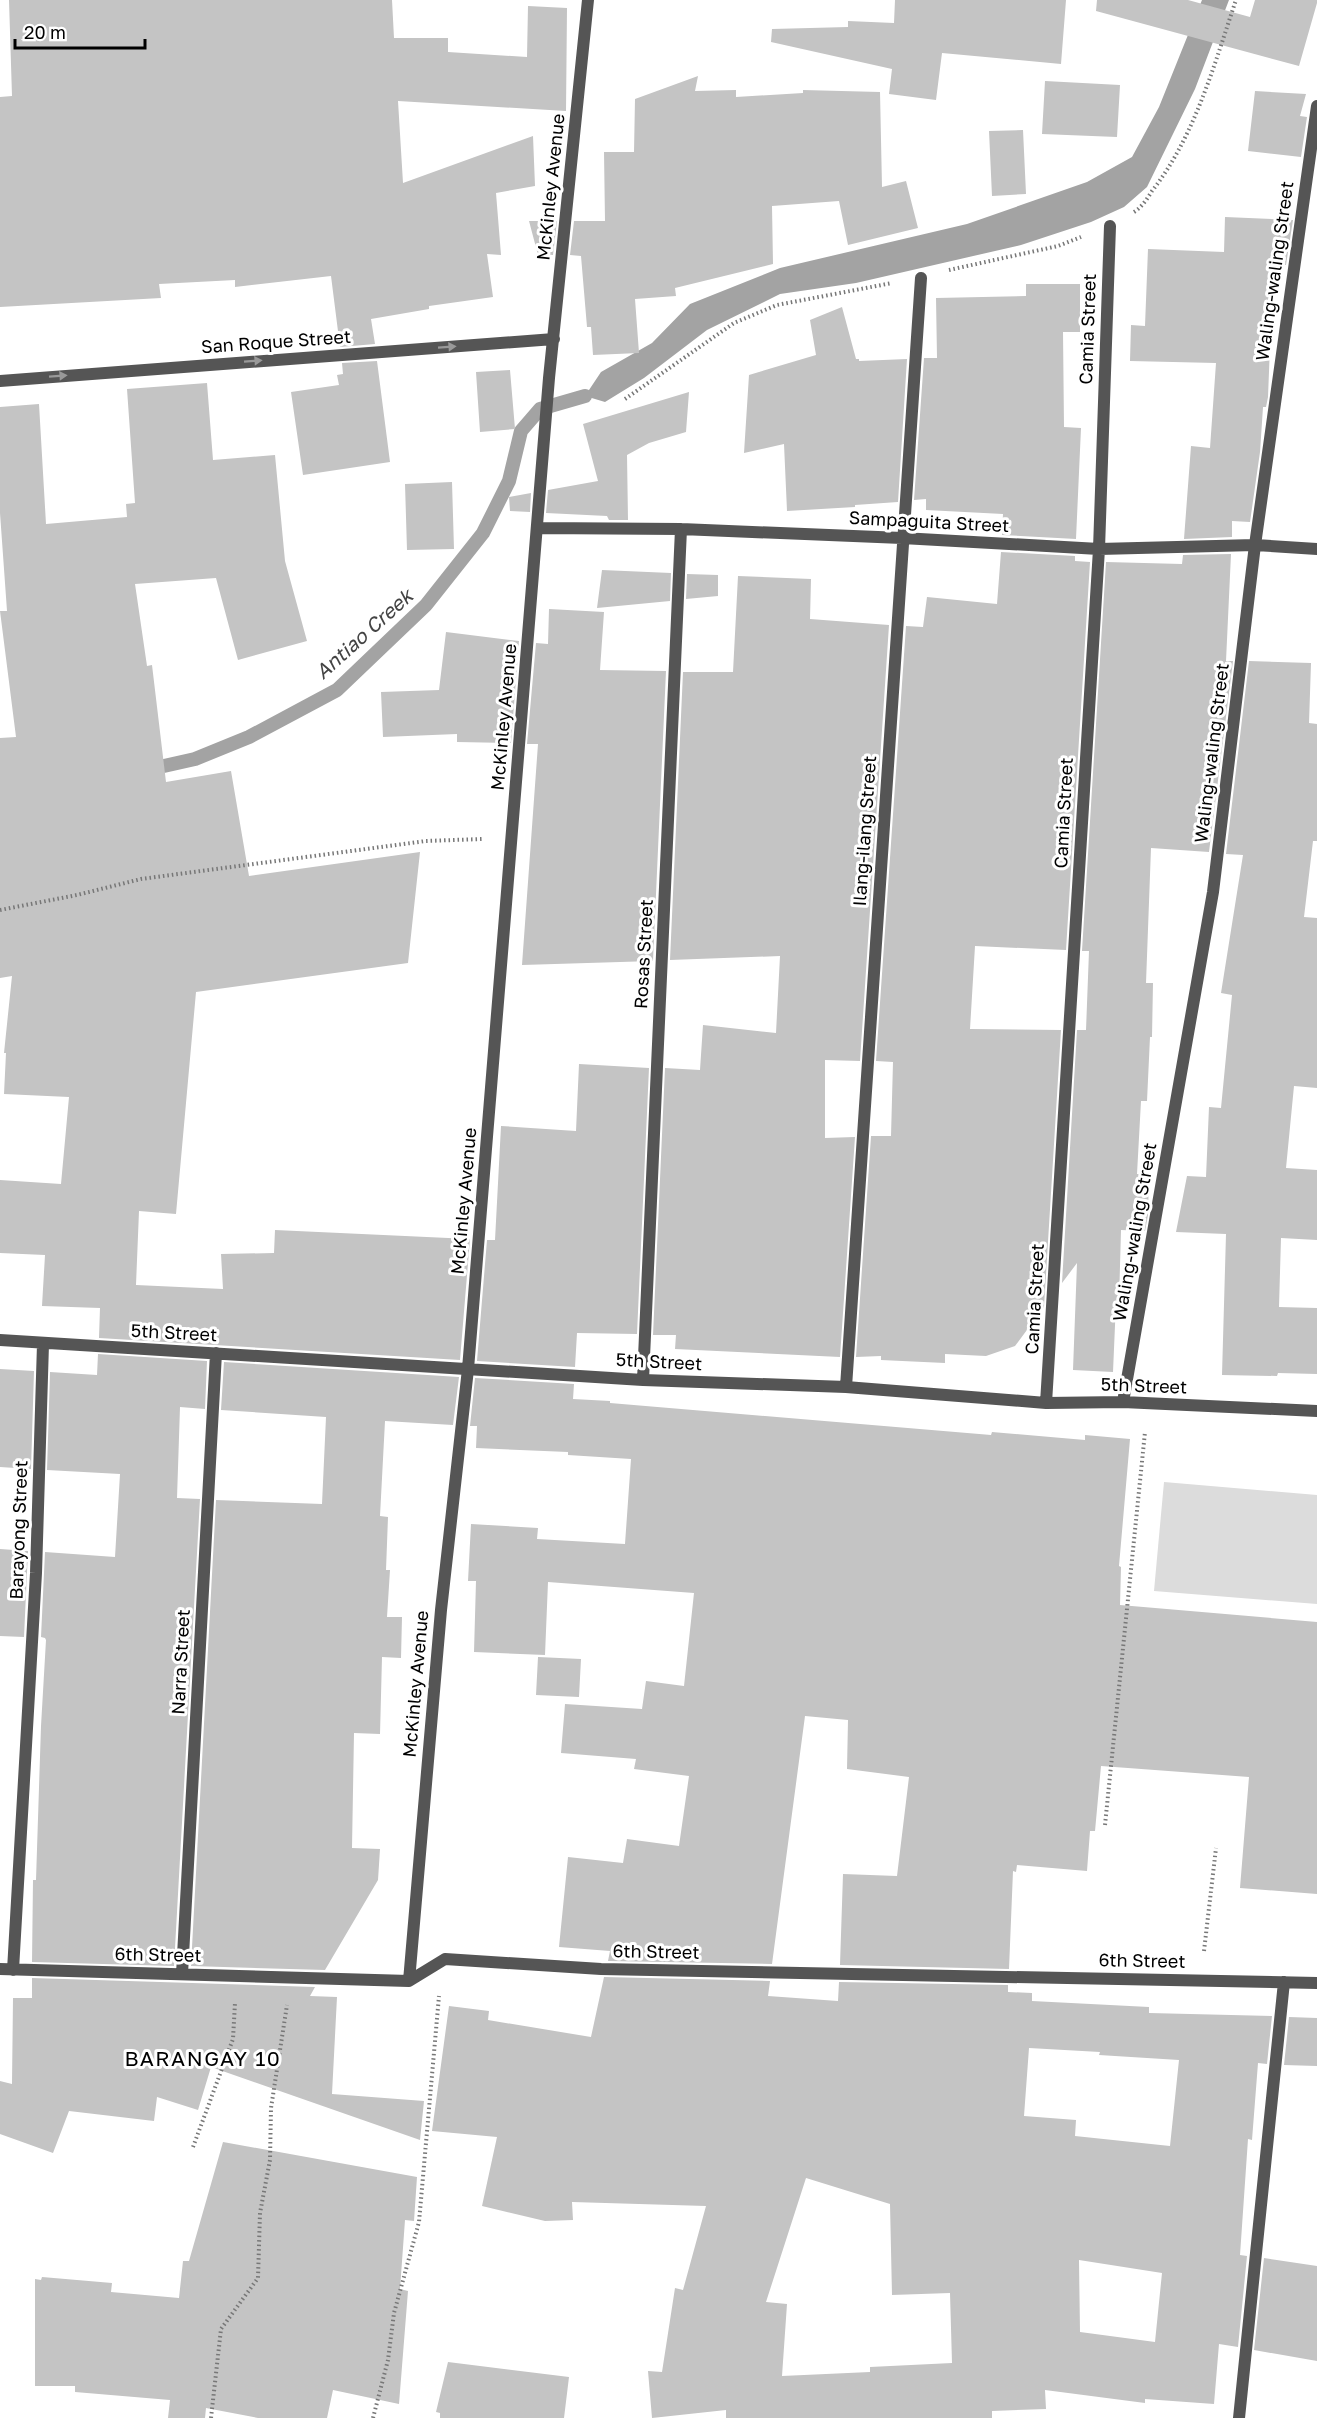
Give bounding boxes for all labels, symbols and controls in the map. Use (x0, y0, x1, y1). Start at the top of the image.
scale bar (15, 12, 146, 50)
text: 20 m (24, 21, 66, 43)
street label: McKinley Avenue (531, 112, 569, 261)
street label: Waling-waling Street (1251, 180, 1297, 362)
street label: Camia Street (1074, 273, 1100, 385)
street label: San Roque Street (200, 325, 352, 357)
one-way arrow (438, 342, 457, 351)
one-way arrow (243, 357, 262, 366)
one-way arrow (49, 371, 68, 381)
street label: Sampaguita Street (848, 506, 1010, 536)
water label: Antiao Creek (310, 581, 419, 683)
street label: McKinley Avenue (486, 643, 520, 791)
street label: Waling-waling Street (1189, 662, 1233, 844)
street label: Ilang-ilang Street (848, 755, 880, 907)
street label: Camia Street (1049, 757, 1077, 869)
street label: Rosas Street (629, 899, 657, 1009)
street label: McKinley Avenue (446, 1127, 480, 1275)
street label: Waling-waling Street (1107, 1141, 1161, 1323)
street label: Camia Street (1020, 1243, 1048, 1355)
street label: 5th Street (130, 1319, 218, 1345)
street label: 5th Street (615, 1348, 703, 1374)
street label: 5th Street (1100, 1372, 1188, 1398)
street label: Barayong Street (5, 1460, 31, 1600)
street label: Narra Street (166, 1609, 194, 1715)
street label: McKinley Avenue (398, 1610, 432, 1758)
street label: 6th Street (612, 1939, 700, 1963)
street label: 6th Street (114, 1942, 202, 1966)
street label: 6th Street (1098, 1948, 1186, 1972)
district label: BARANGAY 10 (125, 2045, 281, 2071)

